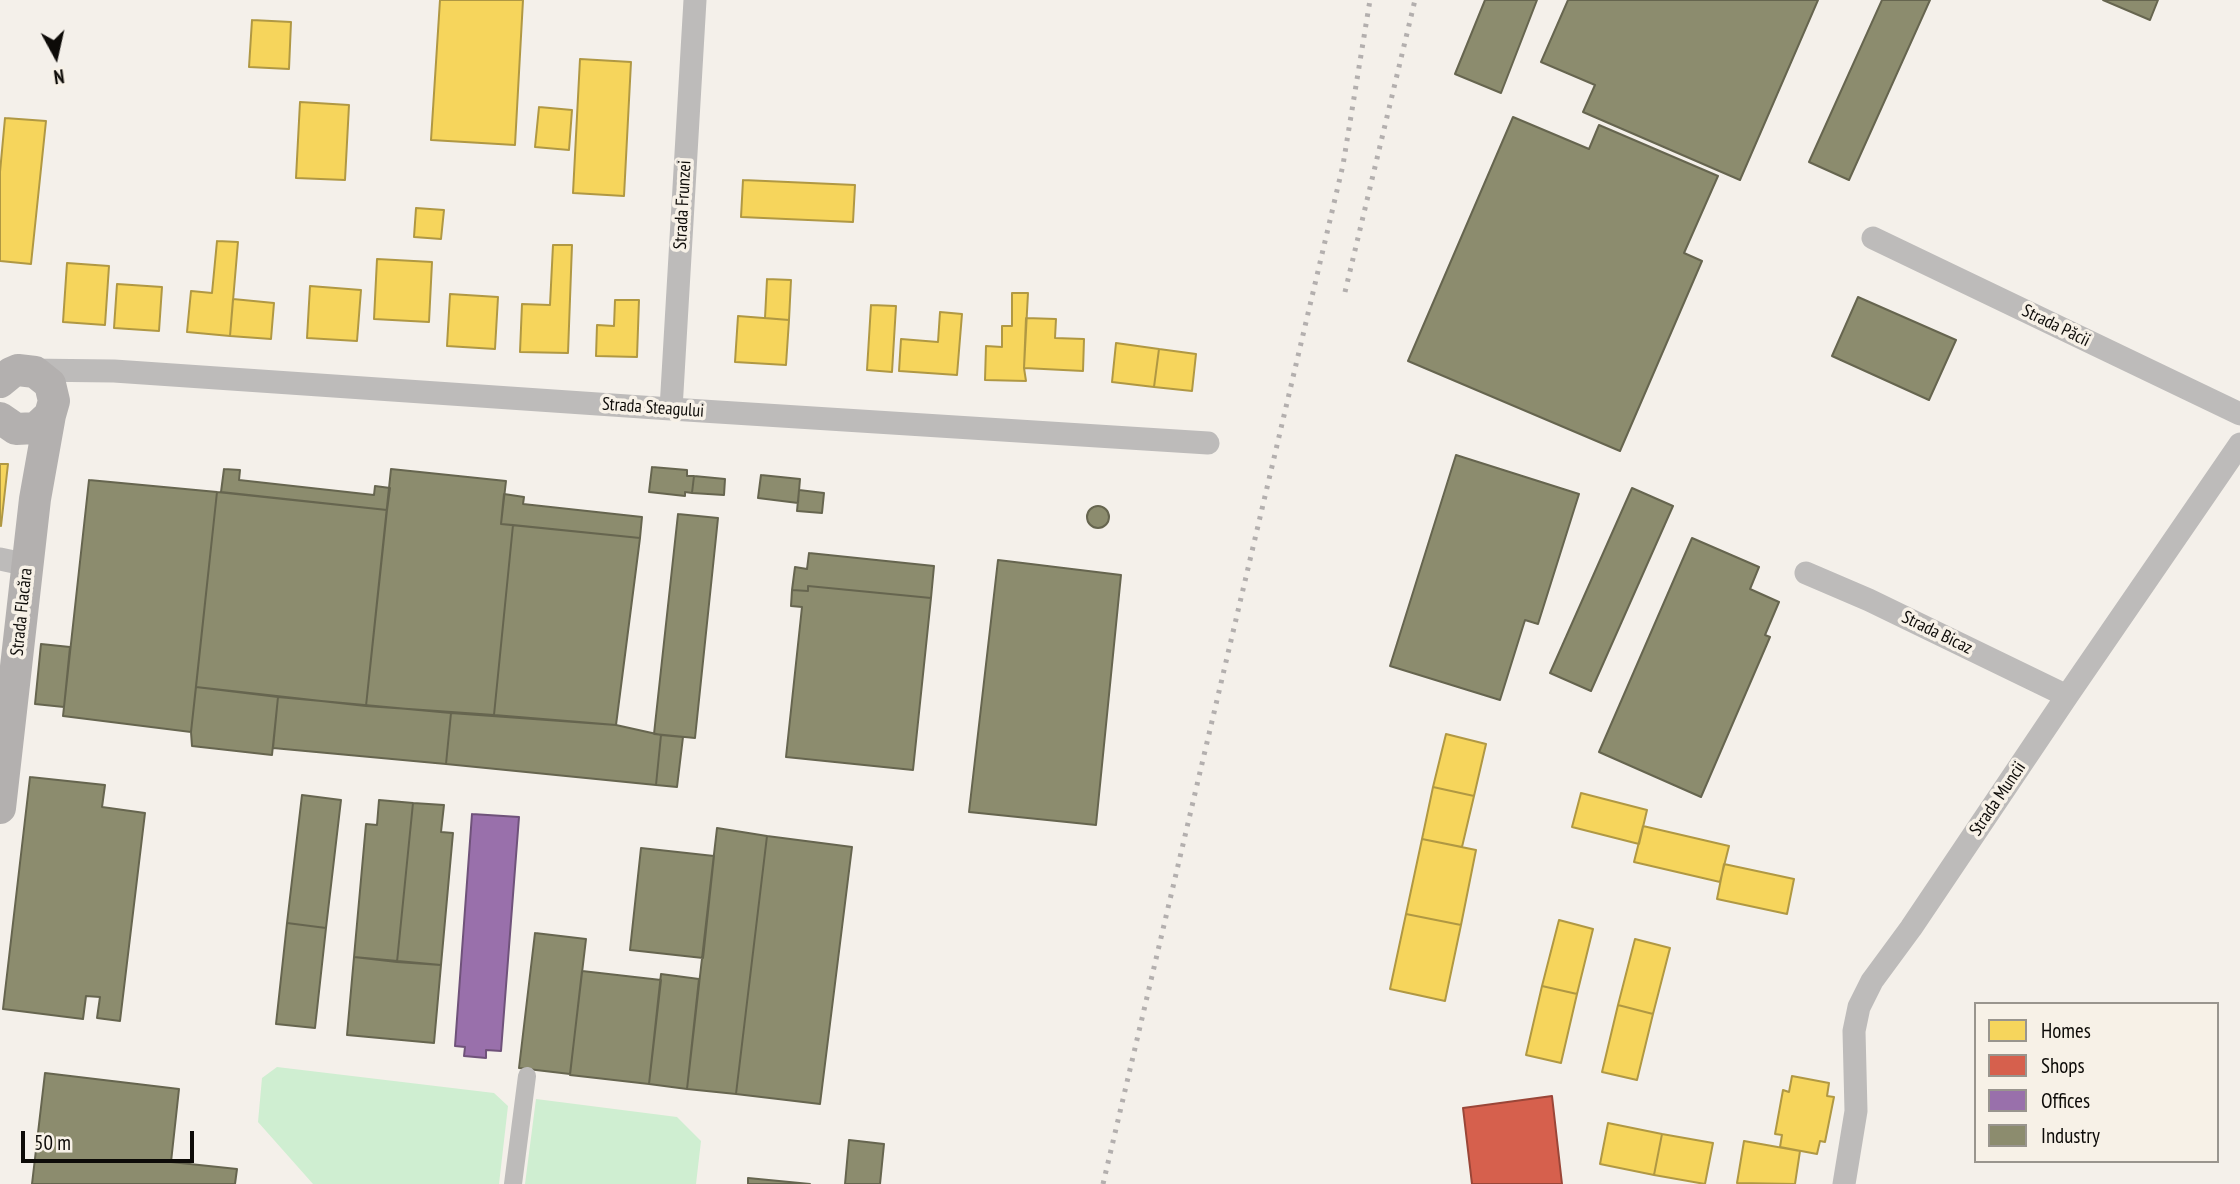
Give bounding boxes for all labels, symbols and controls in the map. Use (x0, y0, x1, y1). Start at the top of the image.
north arrow (21, 21, 91, 91)
text: N (52, 64, 66, 89)
street label: Strada Frunzei (670, 160, 696, 250)
street label: Strada Păcii (2018, 300, 2094, 352)
street label: Strada Steagului (601, 394, 705, 422)
street label: Strada Flacăra (7, 567, 37, 657)
street label: Strada Bicaz (1898, 607, 1976, 659)
street label: Strada Muncii (1965, 758, 2031, 840)
legend (1974, 1002, 2219, 1163)
text: Homes (2041, 1017, 2091, 1044)
text: Shops (2041, 1052, 2085, 1079)
text: Offices (2041, 1087, 2090, 1114)
scale bar (24, 1118, 198, 1162)
text: Industry (2041, 1122, 2100, 1149)
text: 50 m (34, 1129, 71, 1156)

